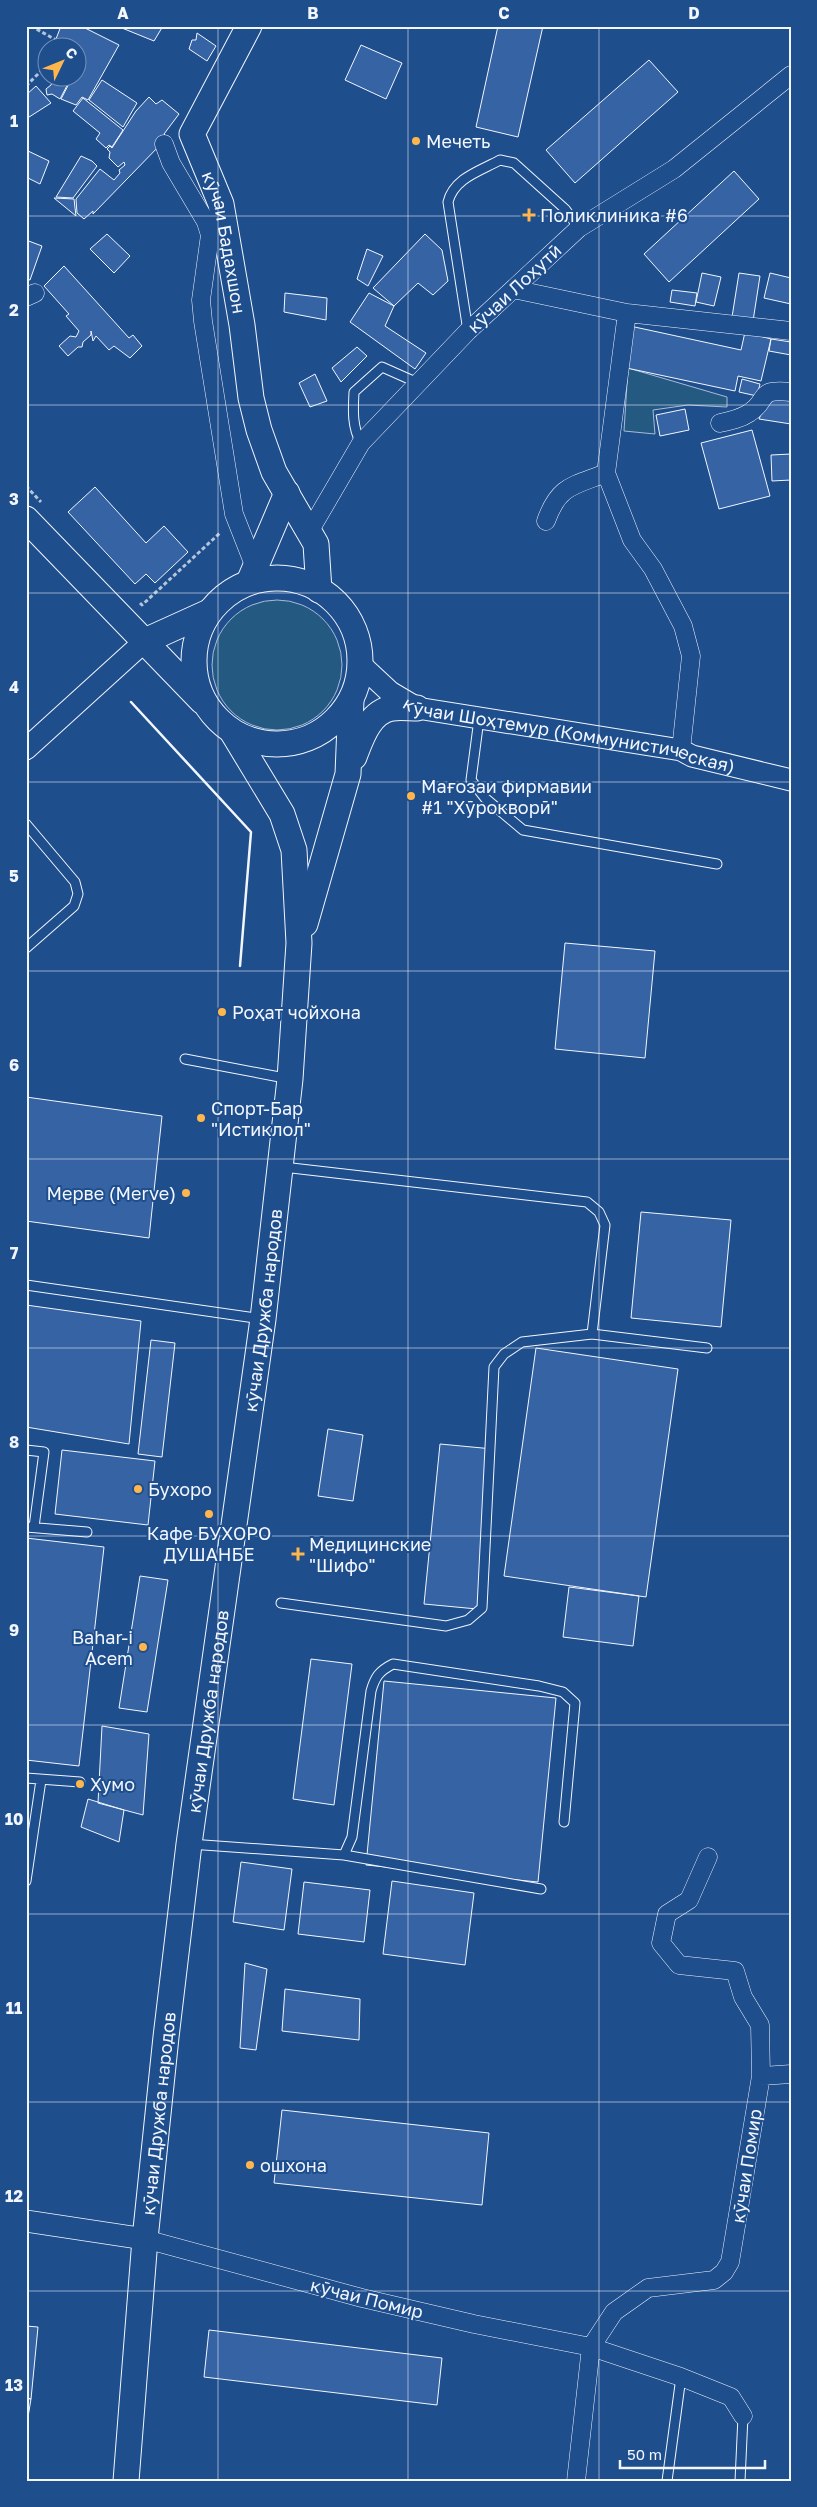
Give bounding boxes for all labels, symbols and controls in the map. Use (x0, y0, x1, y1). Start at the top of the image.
text: A (117, 3, 129, 23)
text: B (307, 3, 319, 23)
text: C (498, 3, 510, 23)
text: D (688, 3, 700, 23)
north arrow (38, 38, 88, 88)
text: С (62, 43, 82, 62)
text: 1 (10, 111, 18, 131)
place label: Мечеть (426, 130, 490, 152)
marker: Мечеть (410, 135, 422, 147)
street label: кӯчаи Бадахшон (198, 168, 251, 315)
place label: Поликлиника #6 (540, 204, 688, 226)
marker: Поликлиника #6 (522, 208, 536, 222)
street label: кӯчаи Лоҳутӣ (462, 239, 566, 337)
text: 2 (9, 300, 19, 320)
text: 3 (9, 489, 19, 509)
text: 4 (9, 677, 19, 697)
street label: кӯчаи Шоҳтемур (Коммунистическая) (400, 692, 737, 777)
place label: Мағозаи фирмавии #1 "Хӯрокворӣ" (421, 775, 592, 818)
marker: Мағозаи фирмавии #1 "Хӯрокворӣ" (405, 790, 417, 802)
text: 5 (9, 866, 19, 886)
place label: Роҳат чойхона (232, 1001, 361, 1023)
marker: Роҳат чойхона (216, 1006, 228, 1018)
text: 6 (9, 1055, 19, 1075)
place label: Спорт-Бар "Истиклол" (211, 1097, 311, 1140)
marker: Спорт-Бар "Истиклол" (195, 1112, 207, 1124)
place label: Мерве (Merve) (47, 1182, 176, 1204)
marker: Мерве (Merve) (180, 1187, 192, 1199)
street label: кӯчаи Дружба народов (239, 1208, 286, 1413)
text: 7 (10, 1243, 19, 1263)
text: 8 (9, 1432, 19, 1452)
place label: Бухоро (148, 1478, 212, 1500)
marker: Бухоро (132, 1483, 144, 1495)
marker: Кафе БУХОРО ДУШАНБЕ (203, 1508, 215, 1520)
place label: Кафе БУХОРО ДУШАНБЕ (147, 1522, 271, 1565)
place label: Медицинские "Шифо" (309, 1533, 431, 1576)
marker: Медицинские "Шифо" (291, 1547, 305, 1561)
street label: кӯчаи Дружба народов (183, 1609, 233, 1814)
text: 9 (9, 1620, 19, 1640)
place label: Bahar-i Acem (72, 1626, 133, 1669)
marker: Bahar-i Acem (137, 1641, 149, 1653)
place label: Хумо (90, 1773, 135, 1795)
marker: Хумо (74, 1778, 86, 1790)
text: 10 (5, 1809, 23, 1829)
text: 11 (6, 1998, 22, 2018)
street label: кӯчаи Дружба народов (137, 2010, 180, 2216)
street label: кӯчаи Помир (726, 2107, 766, 2225)
place label: ошхона (260, 2154, 327, 2176)
marker: ошхона (244, 2159, 256, 2171)
text: 12 (5, 2186, 23, 2206)
street label: кӯчаи Помир (308, 2273, 426, 2323)
text: 13 (5, 2375, 23, 2395)
scale bar (620, 2437, 764, 2469)
text: 50 m (627, 2445, 662, 2463)

